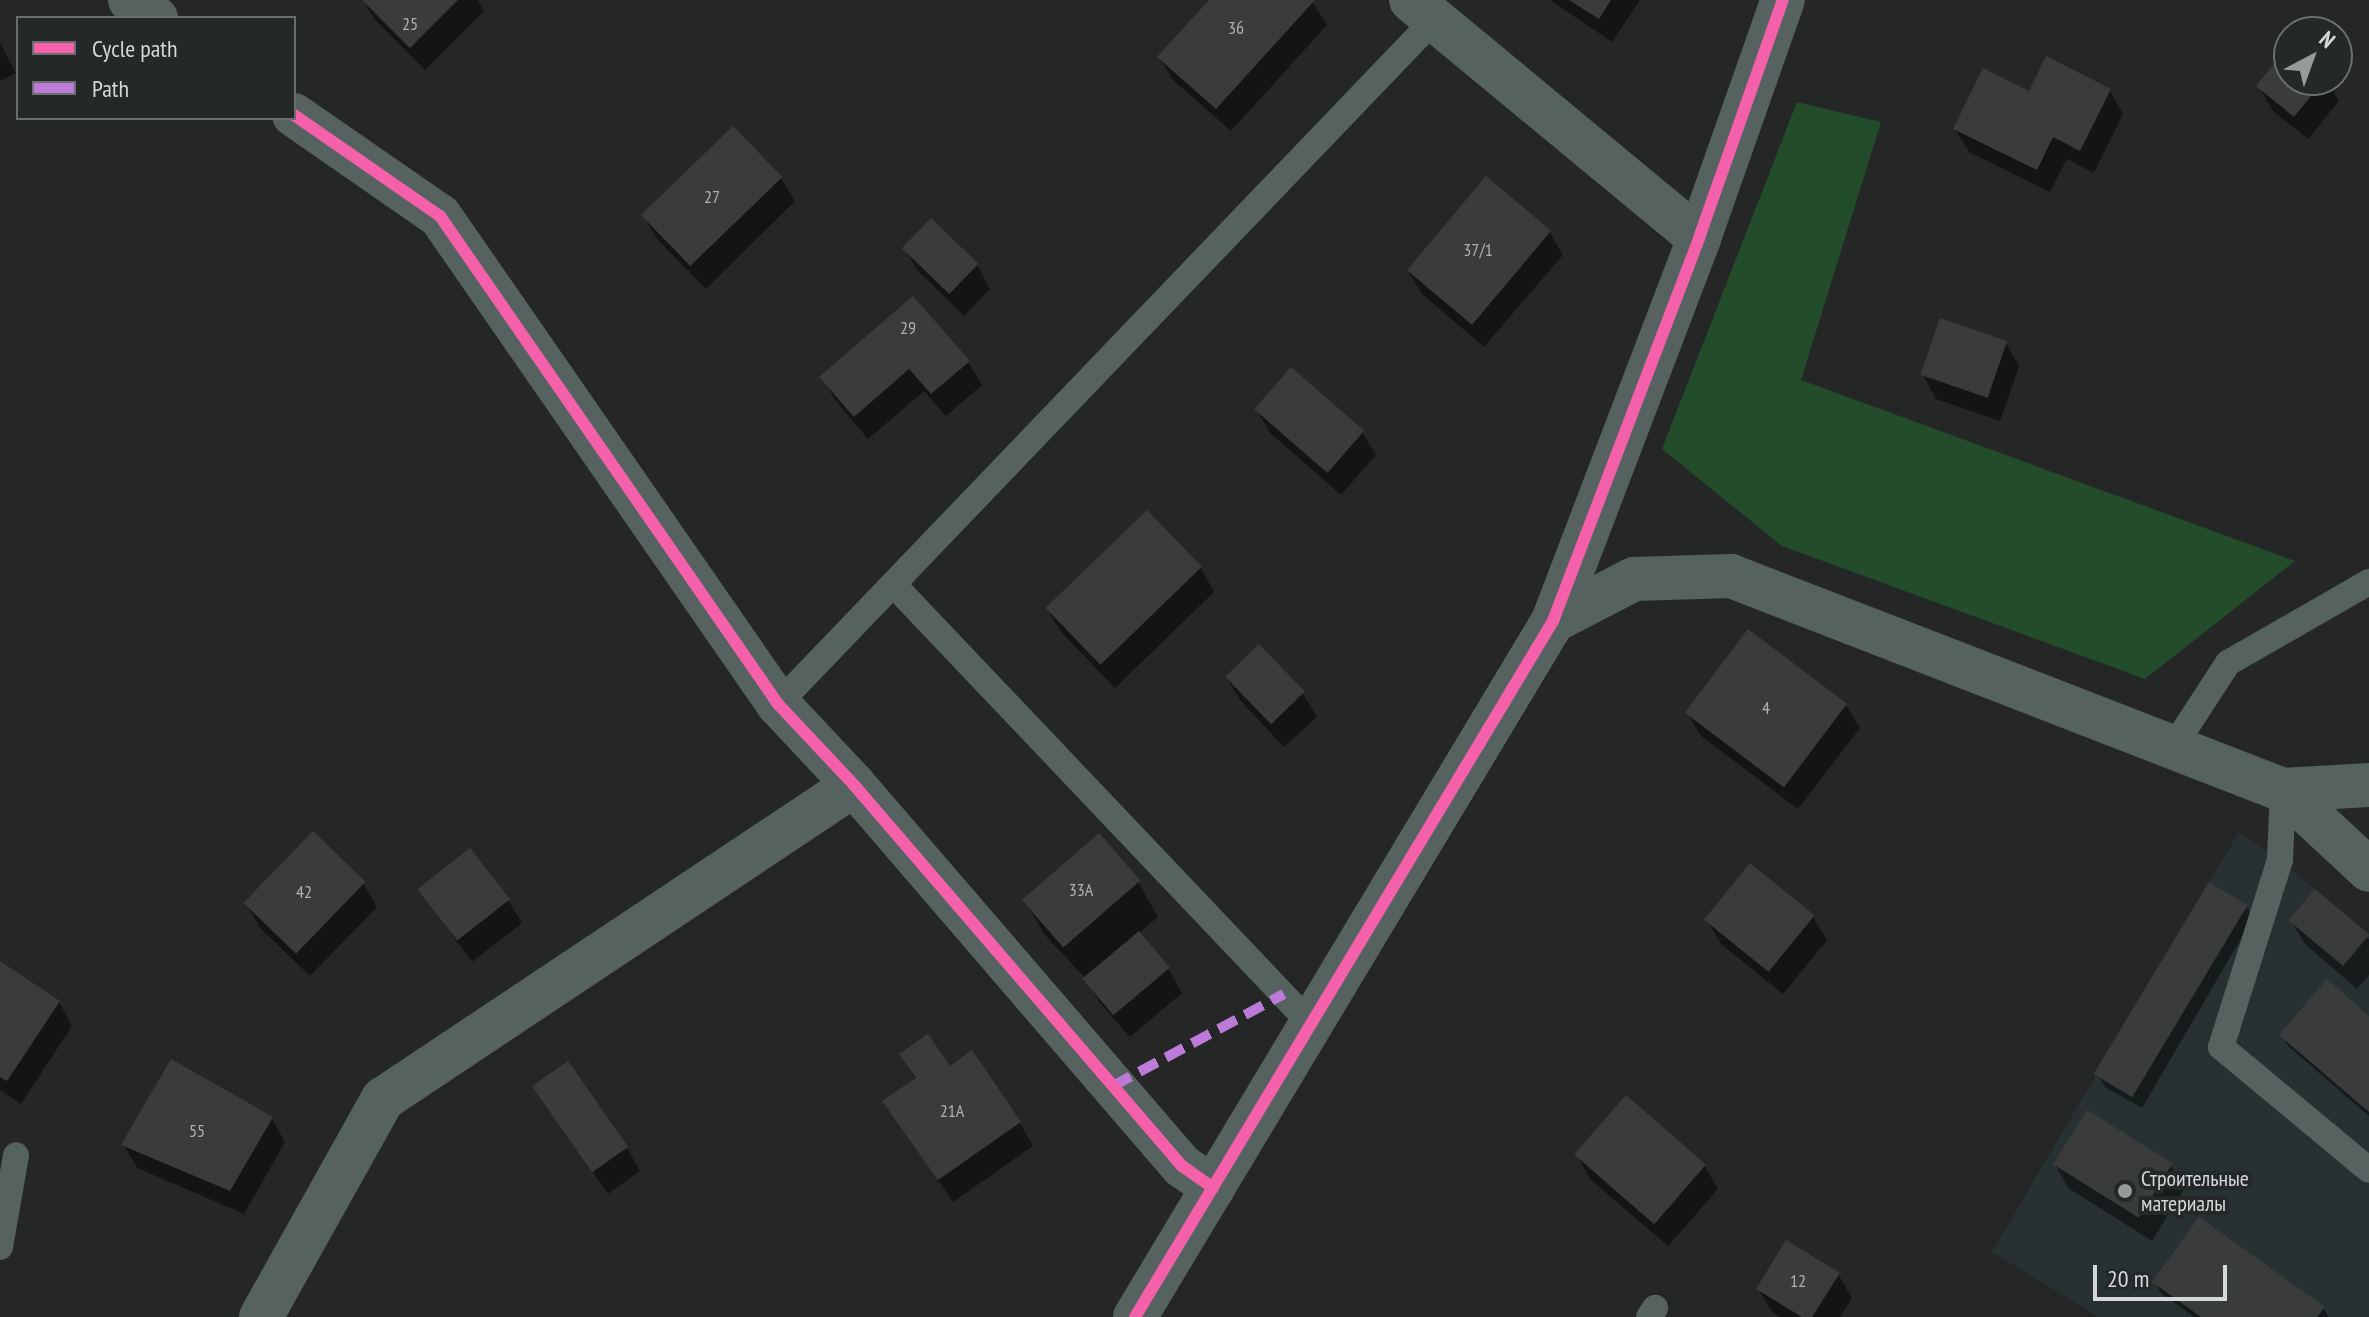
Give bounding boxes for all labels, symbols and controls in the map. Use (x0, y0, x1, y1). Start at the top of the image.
house number: 25 (402, 13, 418, 35)
legend (16, 16, 296, 120)
north arrow (2273, 16, 2353, 96)
house number: 36 (1228, 17, 1244, 39)
text: N (2314, 25, 2341, 54)
text: Cycle path (92, 33, 178, 64)
text: Path (92, 73, 129, 104)
house number: 27 (704, 186, 720, 208)
house number: 37/1 (1463, 239, 1493, 261)
house number: 29 (900, 317, 916, 339)
house number: 4 (1762, 697, 1770, 719)
house number: 33А (1069, 879, 1093, 901)
house number: 42 (296, 881, 312, 903)
house number: 21А (940, 1100, 964, 1122)
house number: 55 (189, 1120, 205, 1142)
place label: Строительные материалы (2141, 1165, 2249, 1216)
marker: Строительные материалы (2116, 1182, 2134, 1200)
scale bar (2097, 1249, 2231, 1299)
text: 20 m (2107, 1263, 2149, 1294)
house number: 12 (1790, 1270, 1806, 1292)

